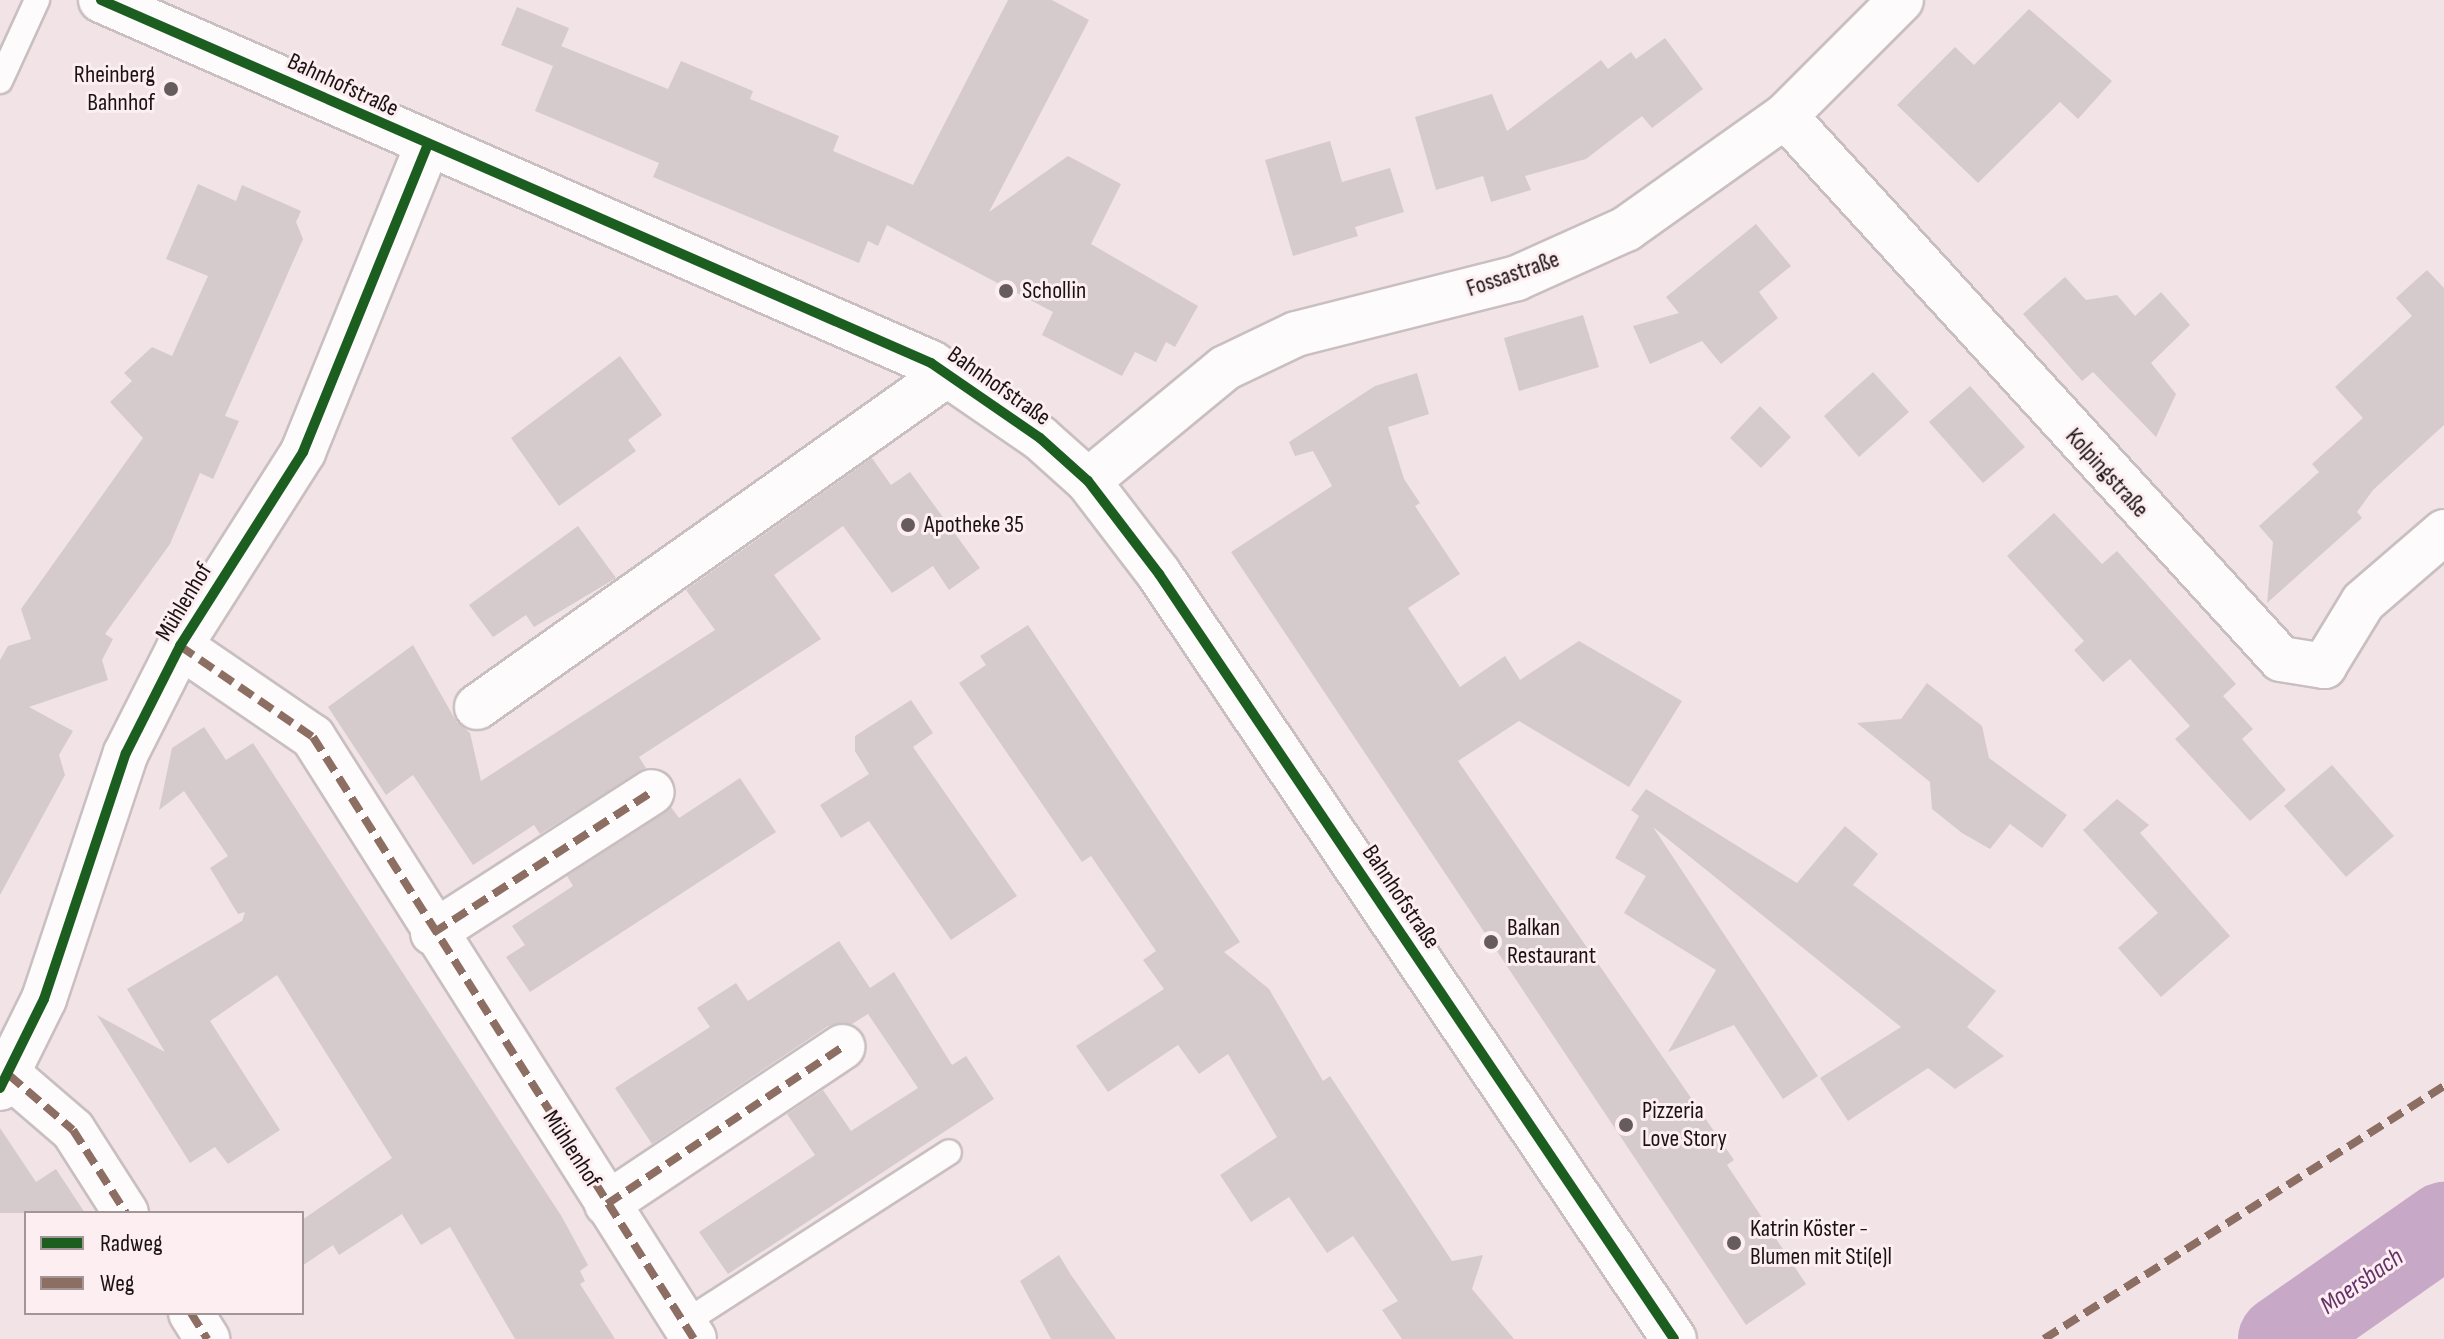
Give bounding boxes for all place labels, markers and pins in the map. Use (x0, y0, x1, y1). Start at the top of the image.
place label: Rheinberg Bahnhof (74, 61, 155, 117)
marker: Rheinberg Bahnhof (162, 80, 180, 98)
place label: Schollin (1022, 277, 1086, 305)
marker: Schollin (997, 282, 1015, 300)
place label: Apotheke 35 (924, 511, 1024, 539)
marker: Apotheke 35 (899, 516, 917, 534)
place label: Balkan Restaurant (1507, 914, 1596, 970)
marker: Balkan Restaurant (1482, 933, 1500, 951)
place label: Pizzeria Love Story (1642, 1097, 1727, 1153)
marker: Pizzeria Love Story (1617, 1116, 1635, 1134)
place label: Katrin Köster - Blumen mit Sti(e)l (1750, 1215, 1892, 1271)
marker: Katrin Köster - Blumen mit Sti(e)l (1725, 1234, 1743, 1252)

